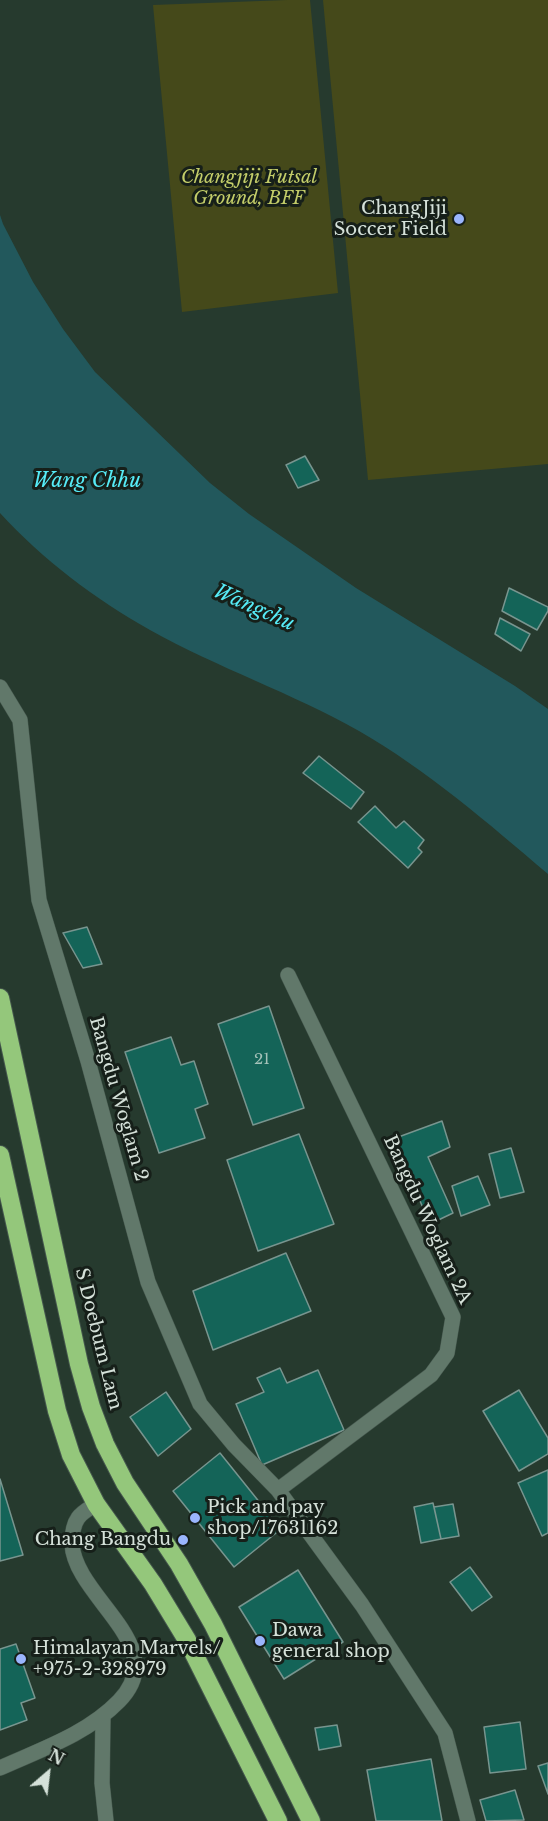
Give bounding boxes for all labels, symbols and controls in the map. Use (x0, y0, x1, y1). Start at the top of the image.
park label: Changjiji Futsal Ground, BFF (181, 167, 317, 210)
place label: ChangJiji Soccer Field (334, 198, 447, 240)
marker: ChangJiji Soccer Field (452, 212, 466, 226)
water label: Wang Chhu (33, 469, 141, 493)
water label: Wangchu (210, 580, 298, 636)
street label: Bangdu Woglam 2 (84, 1014, 152, 1184)
house number: 21 (254, 1051, 270, 1069)
street label: Bangdu Woglam 2A (378, 1132, 476, 1308)
street label: S Doebum Lam (70, 1266, 126, 1412)
place label: Pick and pay shop/17631162 (207, 1497, 338, 1540)
marker: Pick and pay shop/17631162 (188, 1511, 202, 1525)
place label: Chang Bangdu (35, 1529, 171, 1551)
marker: Chang Bangdu (176, 1533, 190, 1547)
place label: Dawa general shop (272, 1620, 390, 1662)
marker: Dawa general shop (253, 1634, 267, 1648)
place label: Himalayan Marvels/ +975-2-328979 (33, 1638, 221, 1680)
marker: Himalayan Marvels/ +975-2-328979 (14, 1652, 28, 1666)
north arrow (18, 1743, 78, 1803)
text: N (45, 1745, 68, 1769)

